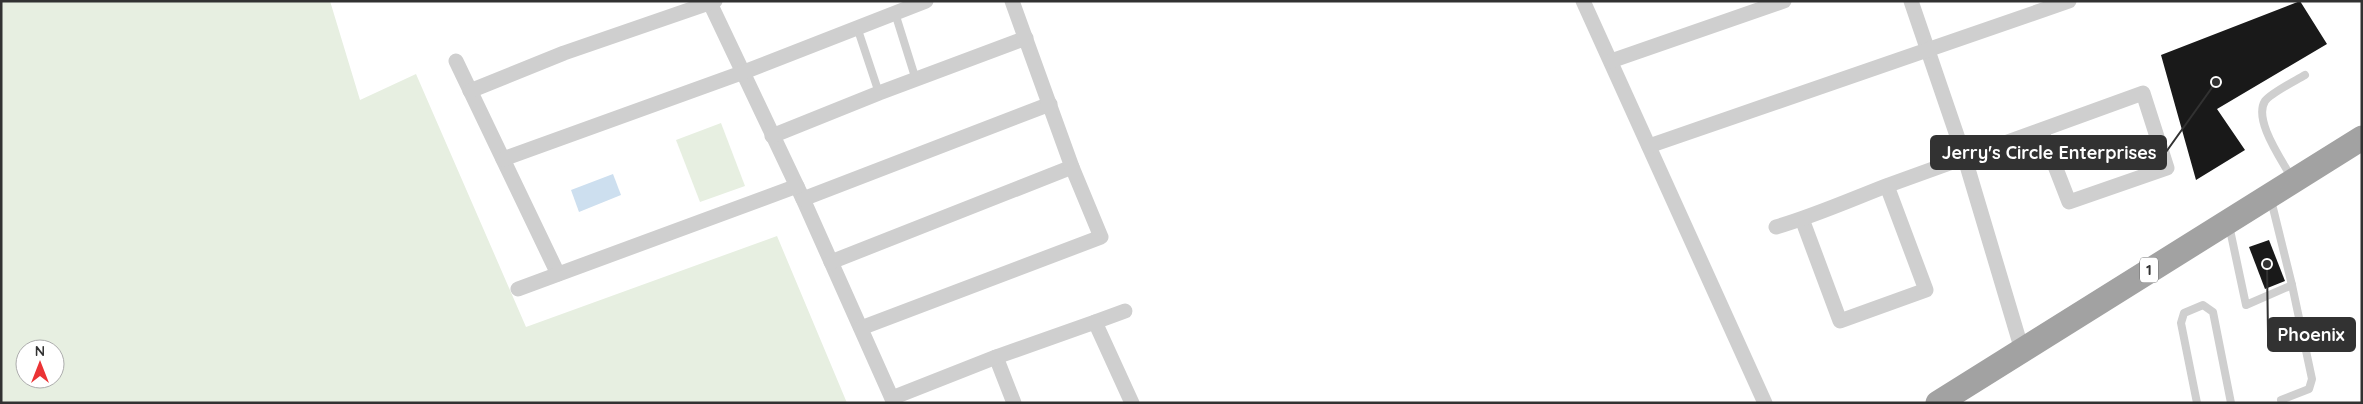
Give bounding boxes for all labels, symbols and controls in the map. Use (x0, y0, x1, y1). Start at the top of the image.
callout: Jerry's Circle Enterprises (1931, 136, 2166, 169)
text: Jerry's Circle Enterprises (1942, 141, 2157, 164)
road number: 1 (2140, 258, 2158, 282)
callout: Phoenix (2268, 318, 2355, 351)
text: Phoenix (2278, 323, 2345, 346)
north arrow (15, 339, 65, 389)
text: N (35, 342, 45, 360)

